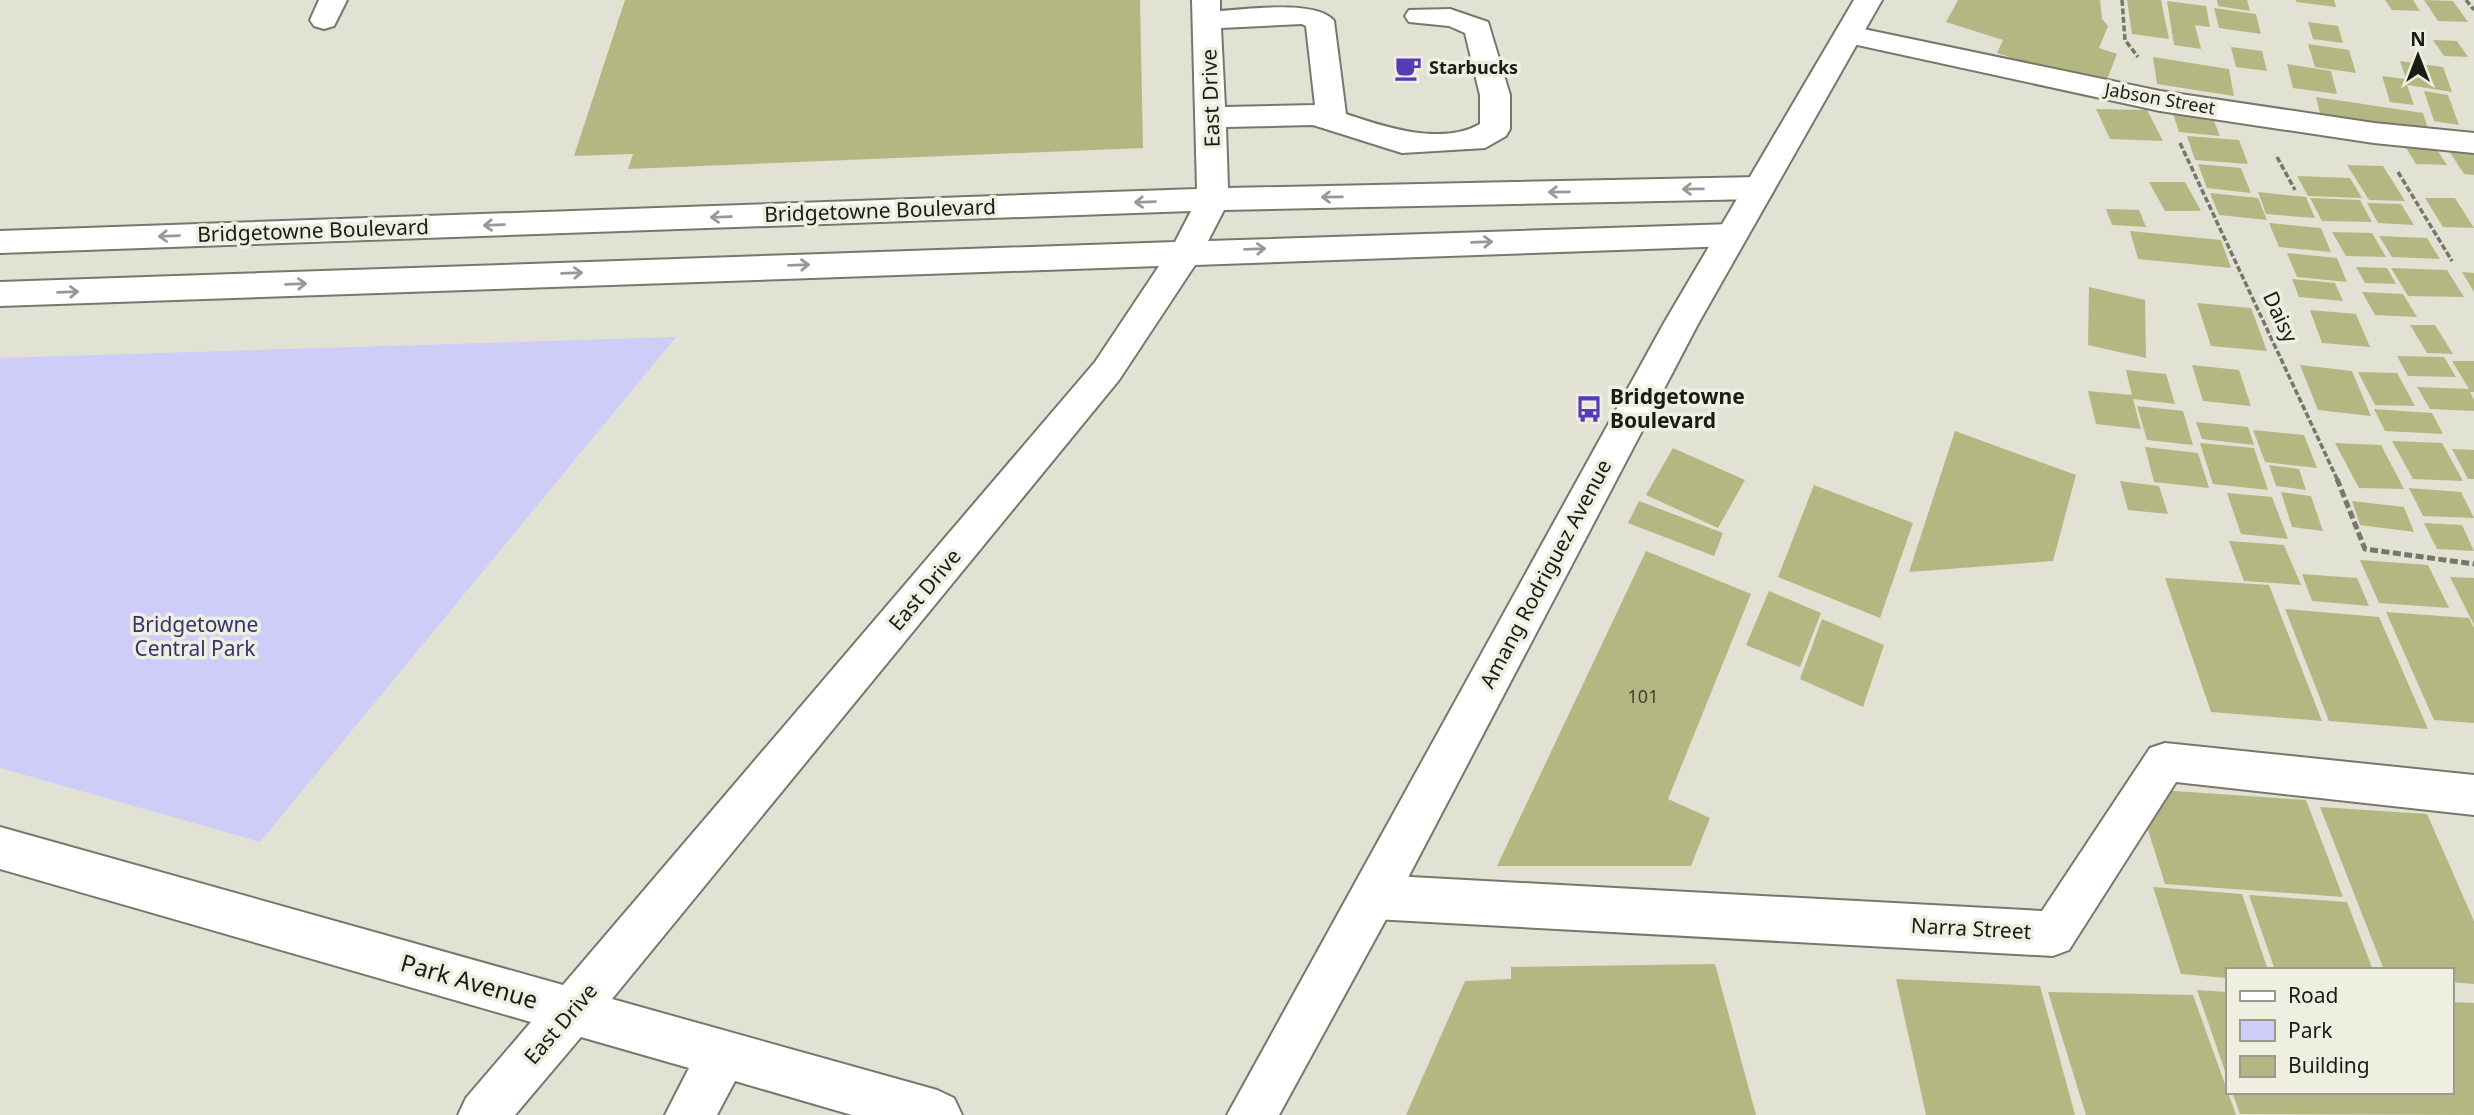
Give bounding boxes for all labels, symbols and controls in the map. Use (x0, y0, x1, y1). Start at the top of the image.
north arrow (2383, 21, 2453, 91)
text: N (2410, 26, 2426, 52)
street label: East Drive (1194, 48, 1226, 148)
cafe icon: Starbucks (1393, 53, 1423, 83)
place label: Starbucks (1429, 55, 1518, 79)
street label: Jabson Street (2101, 76, 2218, 120)
one-way arrow (1682, 182, 1705, 196)
one-way arrow (1548, 185, 1571, 199)
one-way arrow (1321, 190, 1344, 204)
street label: Bridgetowne Boulevard (764, 192, 996, 228)
one-way arrow (1133, 195, 1156, 208)
one-way arrow (710, 210, 733, 223)
street label: Bridgetowne Boulevard (197, 212, 429, 248)
one-way arrow (483, 218, 506, 231)
one-way arrow (158, 229, 181, 243)
one-way arrow (1470, 235, 1493, 248)
one-way arrow (1243, 243, 1266, 256)
one-way arrow (787, 259, 810, 272)
one-way arrow (560, 267, 583, 280)
one-way arrow (284, 277, 307, 290)
one-way arrow (56, 285, 79, 298)
street label: Daisy (2257, 287, 2305, 347)
place label: Bridgetowne Boulevard (1610, 382, 1745, 434)
bus stop icon: Bridgetowne Boulevard (1574, 394, 1604, 424)
street label: Amang Rodriguez Avenue (1473, 454, 1617, 693)
street label: East Drive (882, 543, 967, 636)
park label: Bridgetowne Central Park (132, 610, 258, 662)
house number: 101 (1628, 684, 1658, 708)
street label: Narra Street (1910, 911, 2032, 945)
street label: Park Avenue (397, 945, 542, 1016)
legend (2226, 968, 2453, 1094)
street label: East Drive (517, 977, 603, 1070)
text: Road (2288, 981, 2338, 1009)
text: Park (2288, 1016, 2333, 1044)
text: Building (2288, 1051, 2370, 1079)

